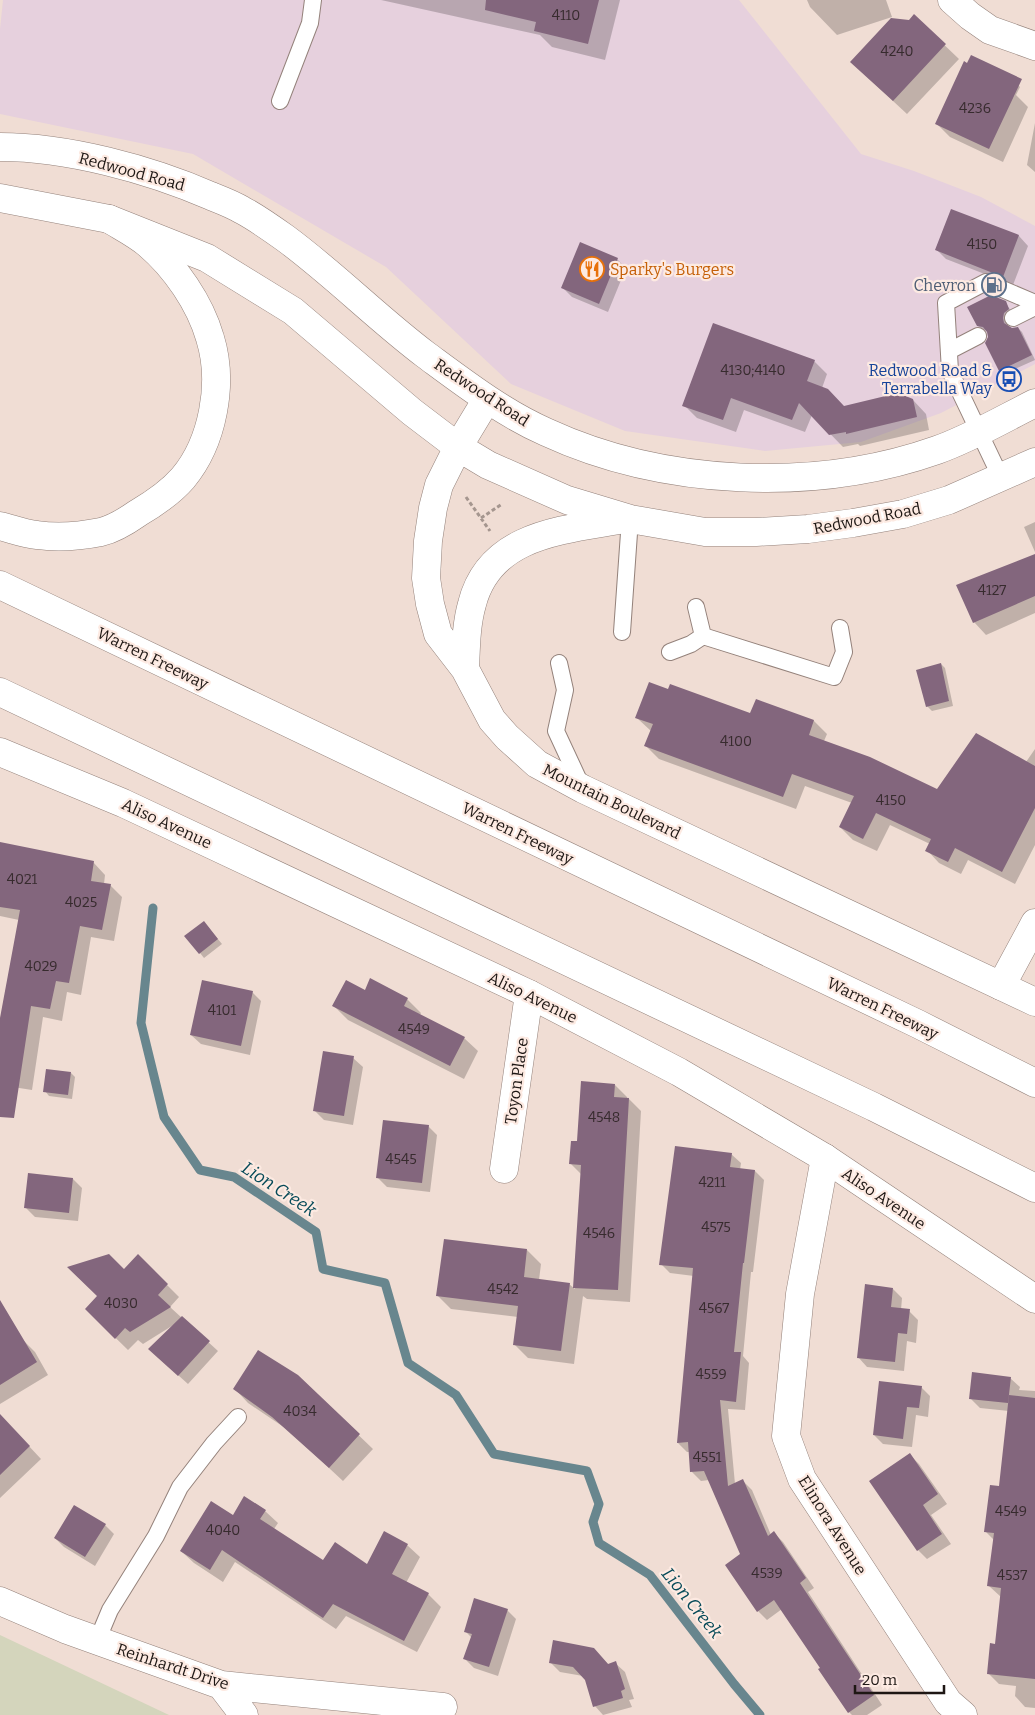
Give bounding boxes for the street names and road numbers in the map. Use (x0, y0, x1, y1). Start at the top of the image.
street label: Redwood Road (77, 148, 188, 195)
street label: Redwood Road (431, 355, 533, 430)
street label: Redwood Road (812, 499, 923, 538)
street label: Warren Freeway (94, 623, 212, 694)
street label: Mountain Boulevard (540, 760, 684, 843)
street label: Aliso Avenue (119, 794, 215, 853)
street label: Warren Freeway (459, 798, 577, 869)
street label: Aliso Avenue (485, 968, 580, 1027)
street label: Warren Freeway (824, 973, 942, 1044)
street label: Toyon Place (501, 1037, 532, 1126)
street label: Aliso Avenue (838, 1163, 929, 1233)
street label: Elinora Avenue (794, 1472, 871, 1578)
street label: Reinhardt Drive (114, 1639, 231, 1694)

